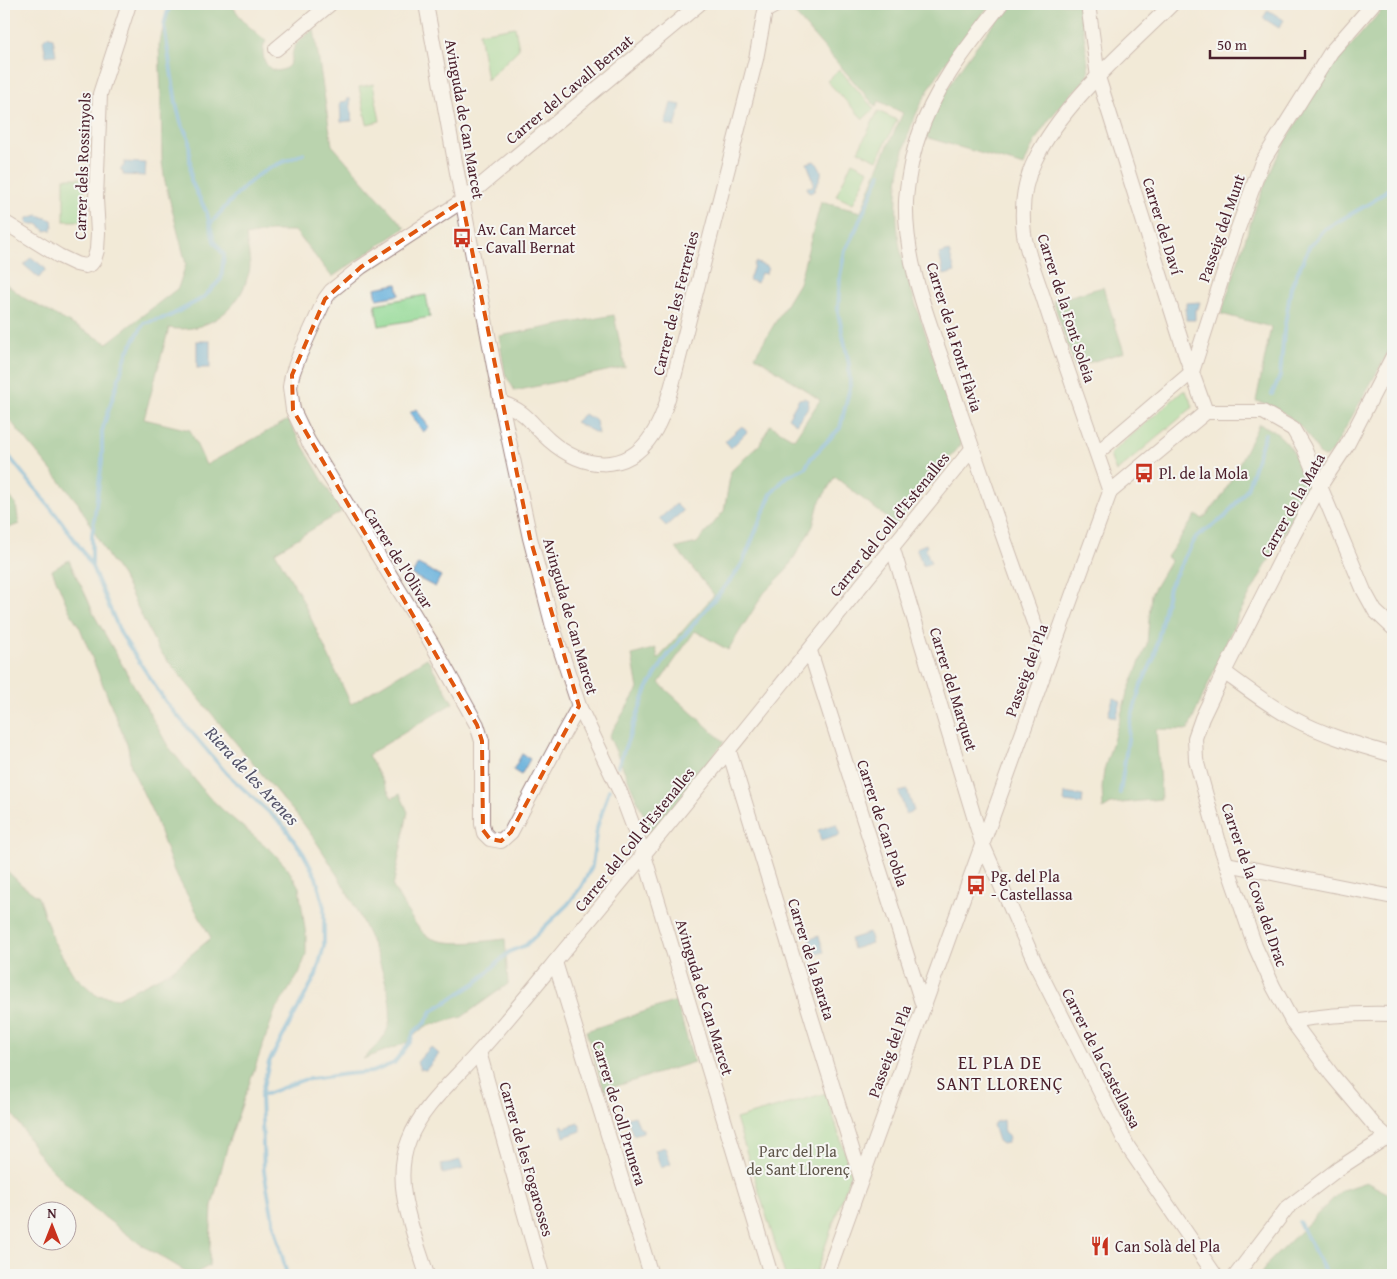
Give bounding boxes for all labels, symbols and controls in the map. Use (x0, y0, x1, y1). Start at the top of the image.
street label: Carrer del Cavall Bernat (500, 28, 638, 150)
scale bar (1210, 28, 1304, 60)
text: 50 m (1217, 34, 1248, 55)
street label: Avinguda de Can Marcet (439, 37, 491, 201)
street label: Carrer dels Rossinyols (67, 92, 97, 240)
street label: Passeig del Munt (1191, 170, 1251, 285)
street label: Carrer del Daví (1137, 174, 1189, 278)
place label: Av. Can Marcet - Cavall Bernat (477, 217, 576, 259)
bus stop icon: Av. Can Marcet - Cavall Bernat (451, 227, 473, 249)
street label: Carrer de les Ferreries (645, 228, 705, 378)
street label: Carrer de la Font Soleia (1032, 230, 1103, 386)
street label: Carrer de la Font Flàvia (921, 259, 989, 415)
street label: Carrer del Coll d'Estenalles (823, 447, 955, 601)
street label: Carrer de la Mata (1253, 448, 1331, 561)
place label: Pl. de la Mola (1159, 461, 1248, 485)
bus stop icon: Pl. de la Mola (1133, 462, 1155, 484)
street label: Carrer de l'Olivar (358, 503, 440, 614)
street label: Avinguda de Can Marcet (537, 535, 605, 698)
street label: Passeig del Pla (998, 620, 1054, 720)
street label: Carrer del Marquet (924, 624, 984, 754)
water label: Riera de les Arenes (198, 719, 306, 832)
street label: Carrer de Can Pobla (851, 756, 915, 890)
street label: Carrer del Coll d'Estenalles (568, 762, 700, 916)
street label: Carrer de la Cova del Drac (1216, 800, 1294, 970)
place label: Pg. del Pla - Castellassa (991, 864, 1073, 906)
bus stop icon: Pg. del Pla - Castellassa (965, 874, 987, 896)
street label: Carrer de la Barata (782, 895, 842, 1023)
street label: Avinguda de Can Marcet (670, 916, 740, 1078)
street label: Carrer de la Castellassa (1056, 984, 1148, 1133)
street label: Passeig del Pla (861, 1001, 917, 1101)
street label: Carrer de Coll Prunera (587, 1038, 654, 1189)
district label: EL PLA DE SANT LLORENÇ (936, 1049, 1064, 1097)
street label: Carrer de les Fogarosses (493, 1079, 561, 1239)
park label: Parc del Pla de Sant Llorenç (746, 1139, 850, 1181)
north arrow (28, 1202, 78, 1252)
text: N (47, 1203, 57, 1223)
place label: Can Solà del Pla (1115, 1234, 1220, 1258)
restaurant icon: Can Solà del Pla (1089, 1235, 1111, 1257)

